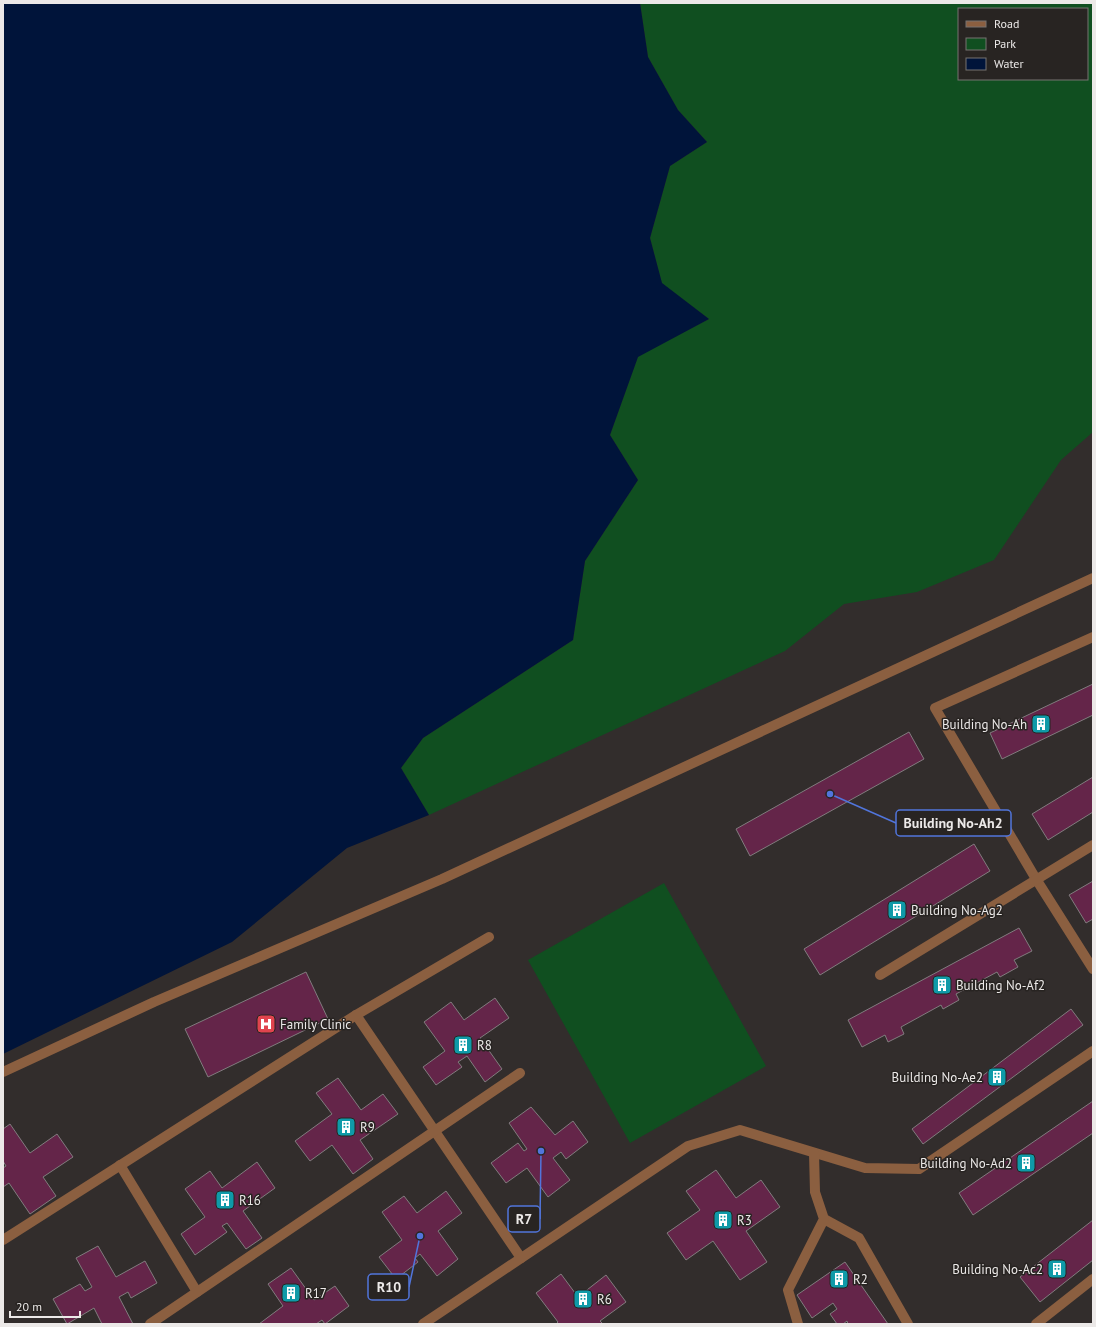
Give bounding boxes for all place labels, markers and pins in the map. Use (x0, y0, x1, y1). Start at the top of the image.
building icon: Building No-Ah (1030, 713, 1052, 735)
place label: Building No-Ah (942, 716, 1027, 733)
callout: Building No-Ah2 (896, 810, 1011, 836)
building icon: Building No-Ag2 (886, 899, 908, 921)
place label: Building No-Ag2 (911, 902, 1003, 919)
building icon: Building No-Af2 (931, 974, 953, 996)
place label: Building No-Af2 (956, 977, 1045, 994)
hospital icon: Family Clinic (255, 1013, 277, 1035)
place label: Family Clinic (280, 1016, 351, 1033)
building icon: R8 (452, 1034, 474, 1056)
place label: R8 (477, 1037, 492, 1054)
building icon: Building No-Ae2 (986, 1066, 1008, 1088)
place label: Building No-Ae2 (892, 1069, 983, 1086)
building icon: R9 (335, 1116, 357, 1138)
place label: R9 (360, 1119, 375, 1136)
building icon: Building No-Ad2 (1015, 1152, 1037, 1174)
place label: Building No-Ad2 (920, 1155, 1012, 1172)
building icon: R16 (214, 1189, 236, 1211)
place label: R16 (239, 1192, 261, 1209)
callout: R7 (508, 1206, 540, 1232)
building icon: R3 (712, 1209, 734, 1231)
place label: R3 (737, 1212, 752, 1229)
building icon: Building No-Ac2 (1046, 1258, 1068, 1280)
place label: Building No-Ac2 (952, 1261, 1043, 1278)
building icon: R2 (828, 1268, 850, 1290)
place label: R2 (853, 1271, 868, 1288)
callout: R10 (368, 1274, 409, 1300)
building icon: R17 (280, 1282, 302, 1304)
place label: R17 (305, 1285, 327, 1302)
building icon: R6 (572, 1288, 594, 1310)
place label: R6 (597, 1291, 612, 1308)

